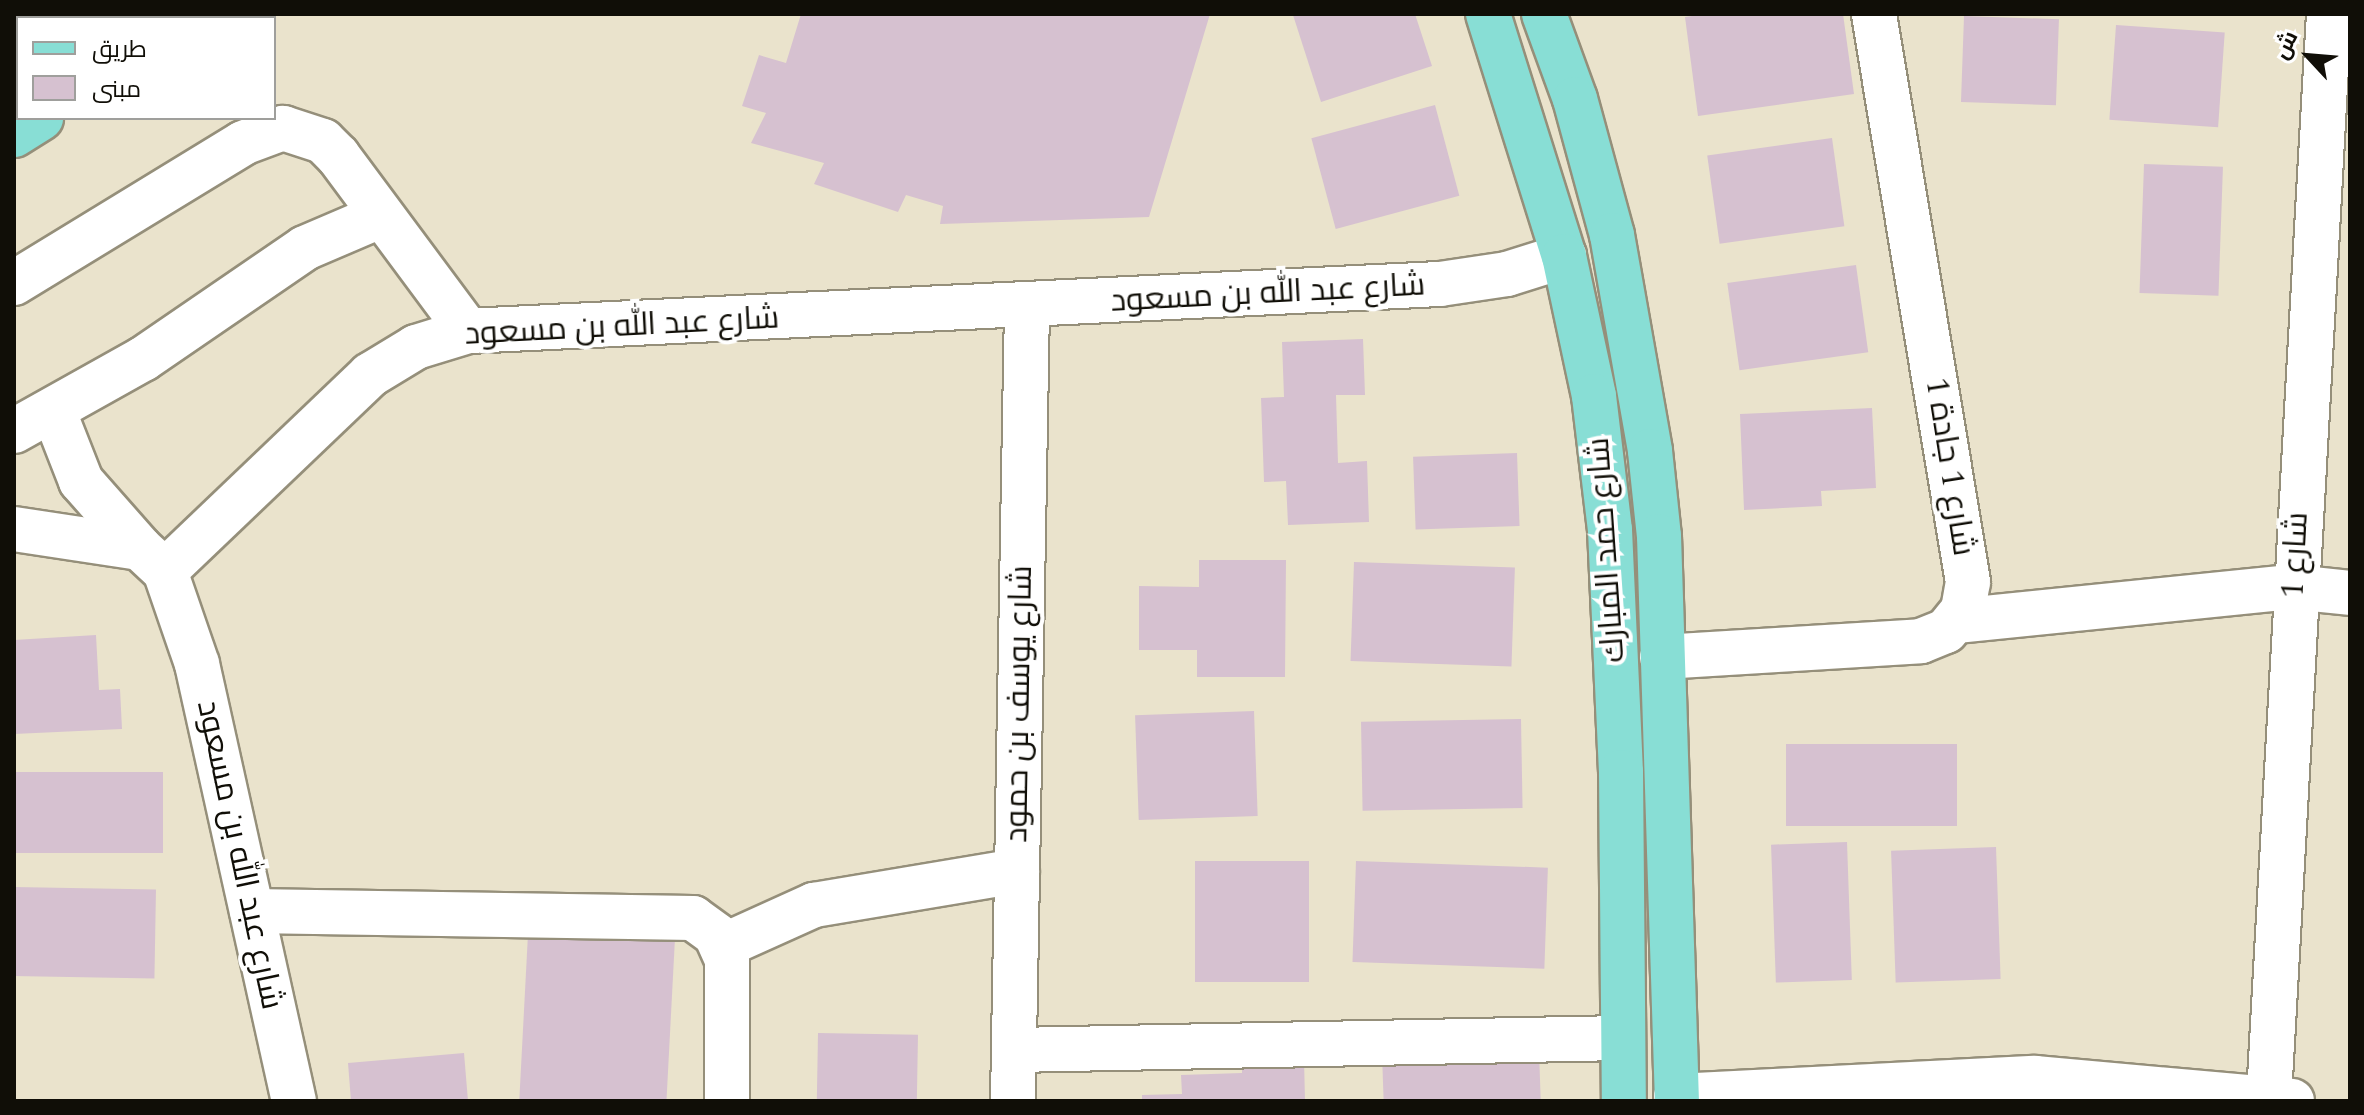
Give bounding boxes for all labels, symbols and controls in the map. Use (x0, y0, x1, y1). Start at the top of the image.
legend (16, 16, 276, 120)
north arrow (2268, 16, 2348, 96)
text: ش (2265, 25, 2307, 65)
text: طريق (92, 32, 147, 68)
text: مبنى (92, 72, 141, 108)
street label: شارع عبد الله بن مسعود (1110, 267, 1426, 321)
street label: شارع عبد الله بن مسعود (464, 300, 780, 354)
street label: شارع 1 جادة 1 (1916, 375, 1982, 559)
street label: شارع حمد المبارك (1580, 436, 1634, 664)
street label: شارع 1 (2275, 511, 2317, 599)
street label: شارع يوسف بن حمود (998, 565, 1042, 843)
street label: شارع عبد الله بن مسعود (187, 697, 291, 1013)

